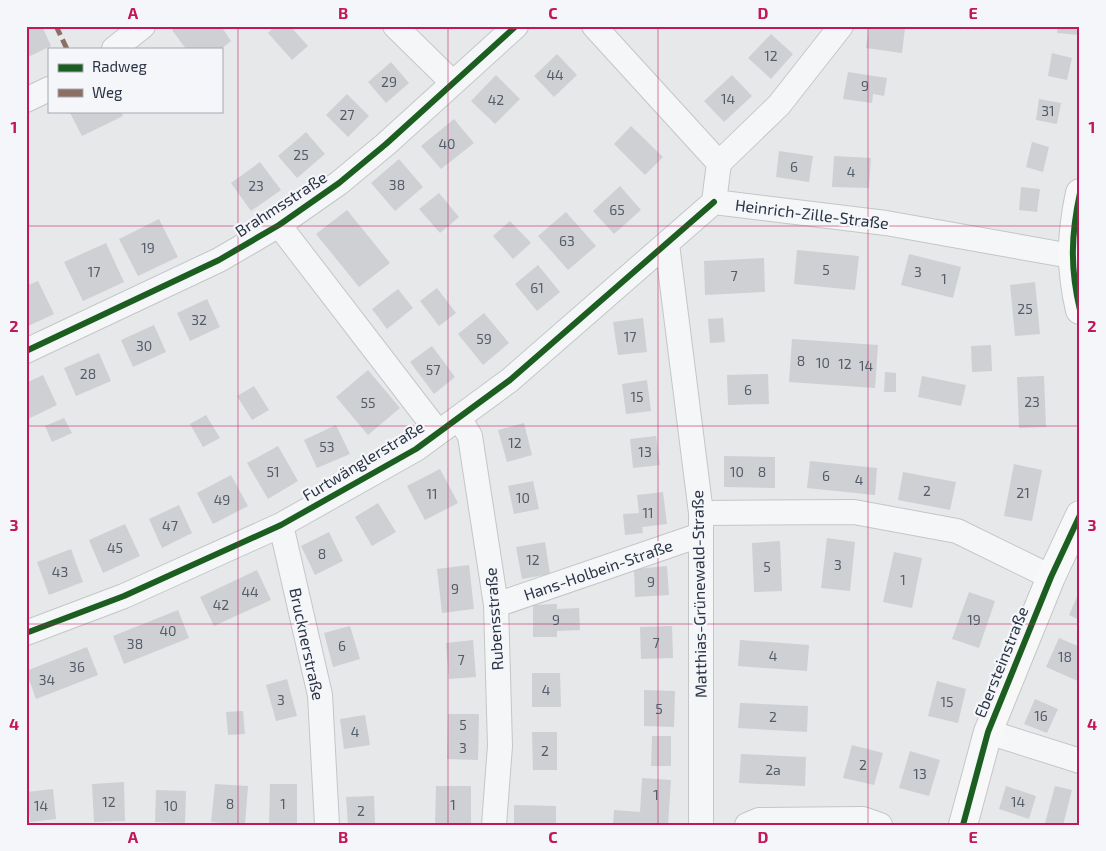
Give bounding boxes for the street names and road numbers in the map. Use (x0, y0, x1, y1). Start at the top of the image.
street label: Brahmsstraße (231, 167, 330, 240)
street label: Heinrich-Zille-Straße (734, 195, 890, 232)
street label: Furtwänglerstraße (298, 417, 427, 504)
street label: Matthias-Grünewald-Straße (687, 490, 710, 698)
street label: Hans-Holbein-Straße (521, 535, 675, 604)
street label: Rubensstraße (480, 567, 507, 671)
street label: Brucknerstraße (286, 586, 329, 702)
street label: Ebersteinstraße (970, 604, 1031, 720)

